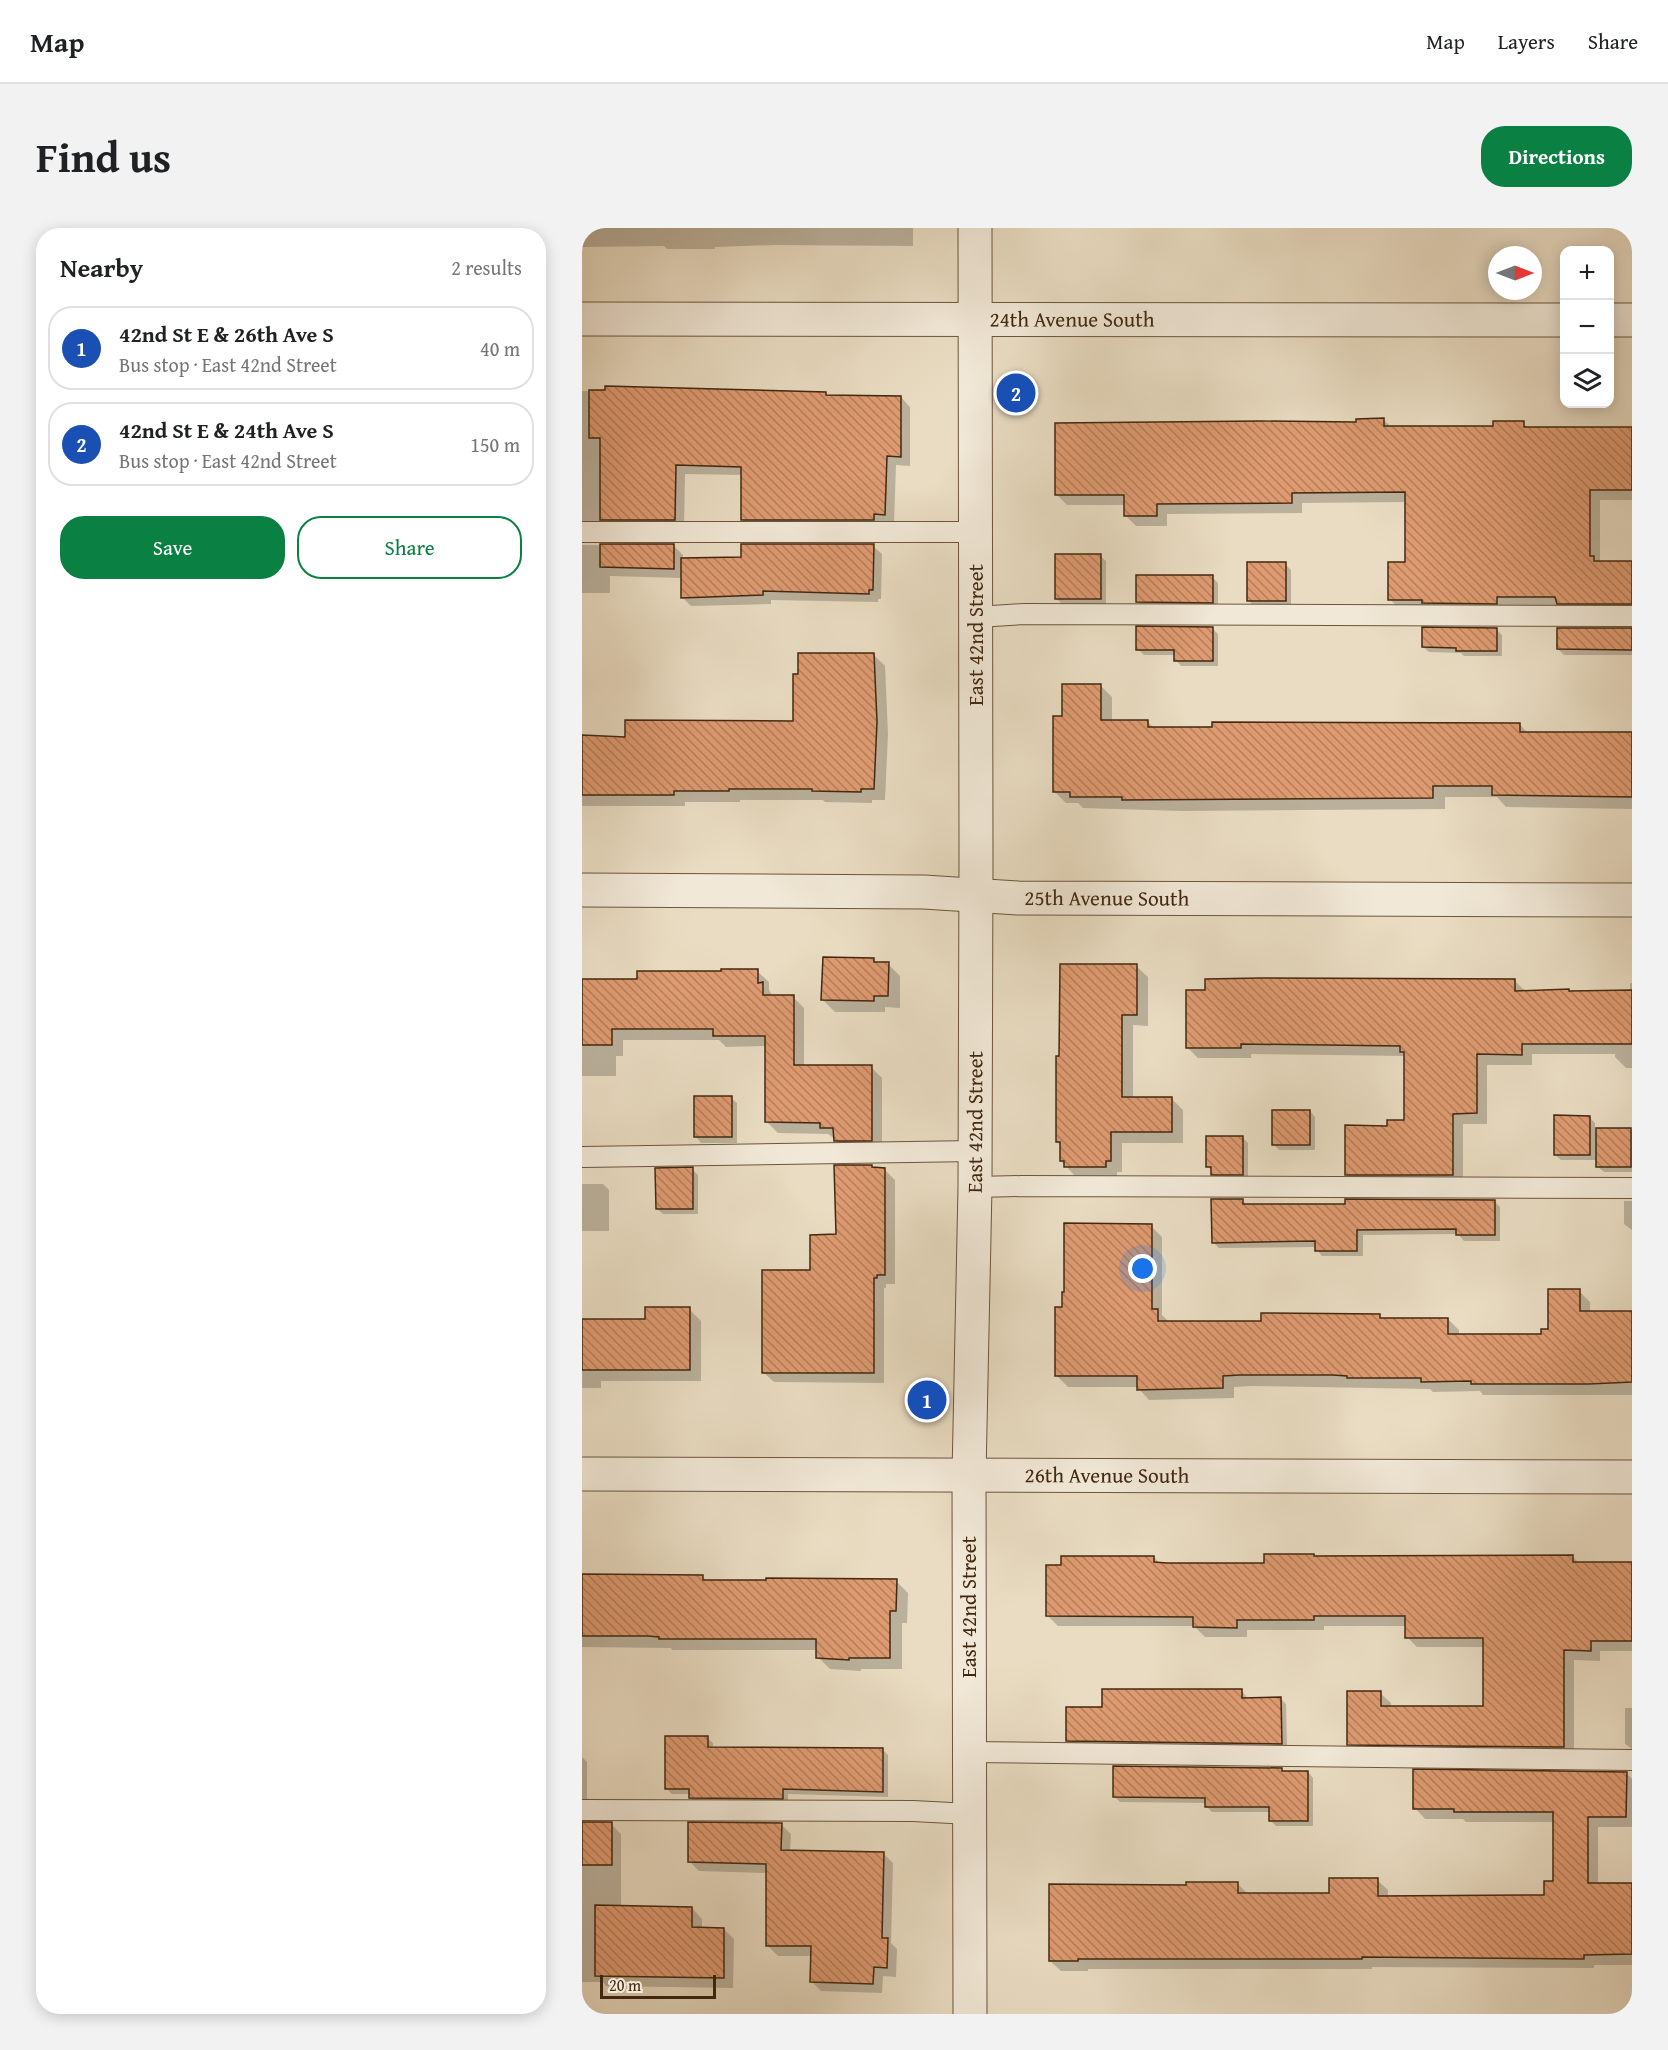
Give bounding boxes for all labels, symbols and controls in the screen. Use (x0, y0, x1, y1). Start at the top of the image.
text: Map (30, 21, 84, 62)
text: Map (1426, 26, 1465, 57)
text: Layers (1498, 26, 1555, 57)
text: Share (1588, 26, 1638, 57)
text: Find us (36, 126, 171, 187)
button: Directions (1481, 126, 1632, 187)
north arrow (1488, 246, 1542, 300)
map controls (1560, 246, 1614, 408)
button: + (1560, 246, 1614, 300)
text: Nearby (60, 248, 143, 287)
text: 2 results (451, 253, 522, 282)
button: − (1560, 300, 1614, 354)
street label: 24th Avenue South (990, 303, 1155, 335)
text: 42nd St E & 26th Ave S (119, 318, 334, 350)
text: 1 (76, 334, 87, 363)
text: 40 m (480, 334, 520, 363)
text: Bus stop · East 42nd Street (119, 350, 337, 379)
button: layers (1560, 354, 1614, 408)
pin: 2 (996, 370, 1036, 416)
text: 42nd St E & 24th Ave S (119, 414, 334, 446)
text: 2 (76, 430, 87, 459)
text: 150 m (470, 430, 520, 459)
text: Bus stop · East 42nd Street (119, 446, 337, 475)
button: Save (60, 516, 285, 579)
button: Share (297, 516, 522, 579)
street label: East 42nd Street (960, 563, 991, 706)
street label: 25th Avenue South (1024, 882, 1189, 914)
street label: East 42nd Street (959, 1050, 990, 1193)
your location (1128, 1254, 1157, 1283)
pin: 1 (908, 1378, 946, 1422)
street label: 26th Avenue South (1025, 1459, 1190, 1491)
street label: East 42nd Street (953, 1535, 984, 1678)
scale bar (600, 1972, 716, 2000)
text: 20 m (609, 1973, 641, 1997)

